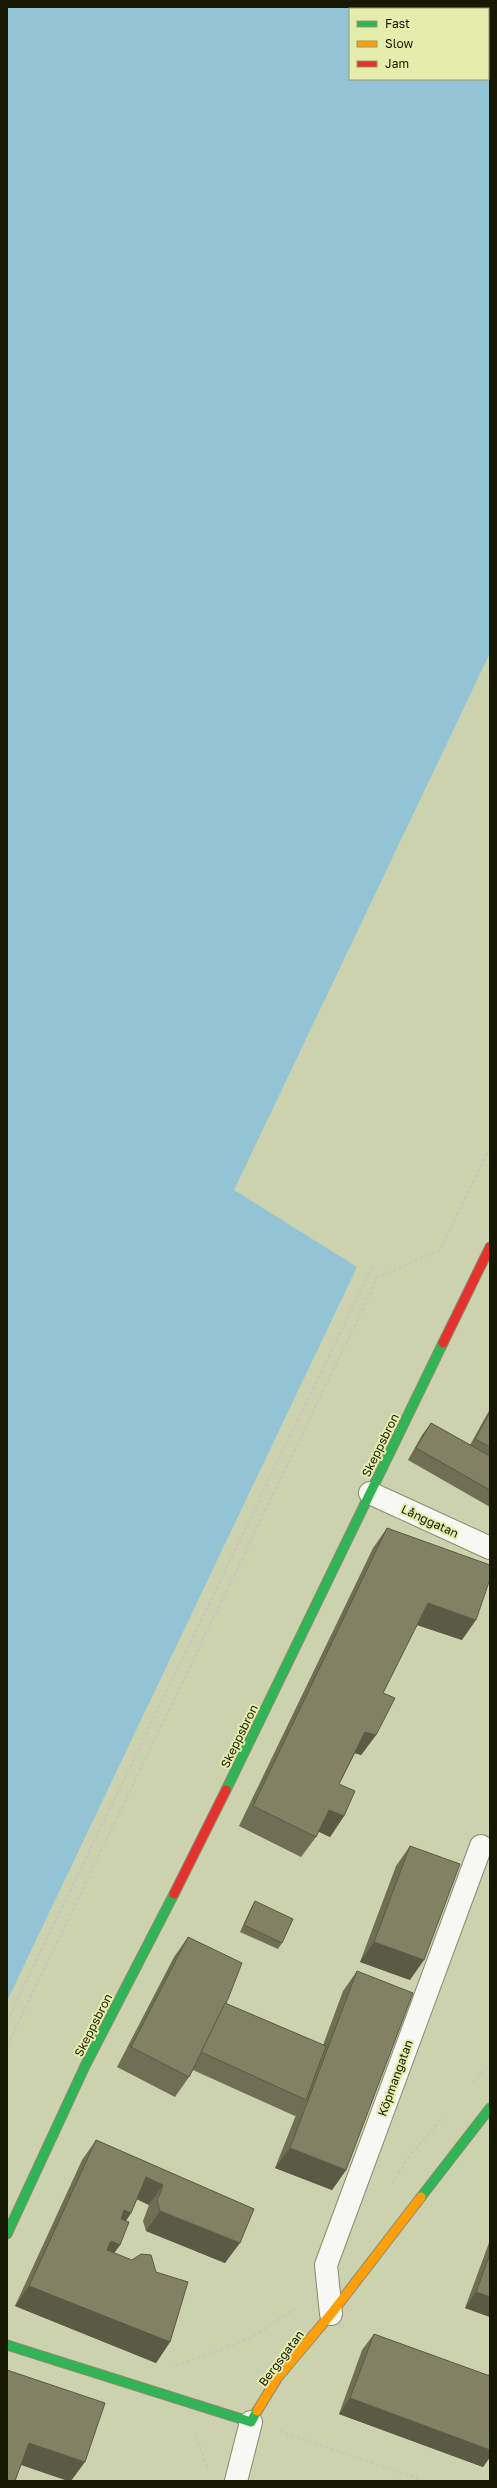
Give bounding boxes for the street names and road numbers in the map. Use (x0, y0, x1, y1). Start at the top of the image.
street label: Skeppsbron (358, 1411, 402, 1479)
street label: Långgatan (399, 1501, 461, 1541)
street label: Skeppsbron (217, 1702, 261, 1770)
street label: Skeppsbron (71, 1991, 115, 2059)
street label: Köpmangatan (374, 2038, 416, 2118)
street label: Bergsgatan (255, 2327, 307, 2389)

